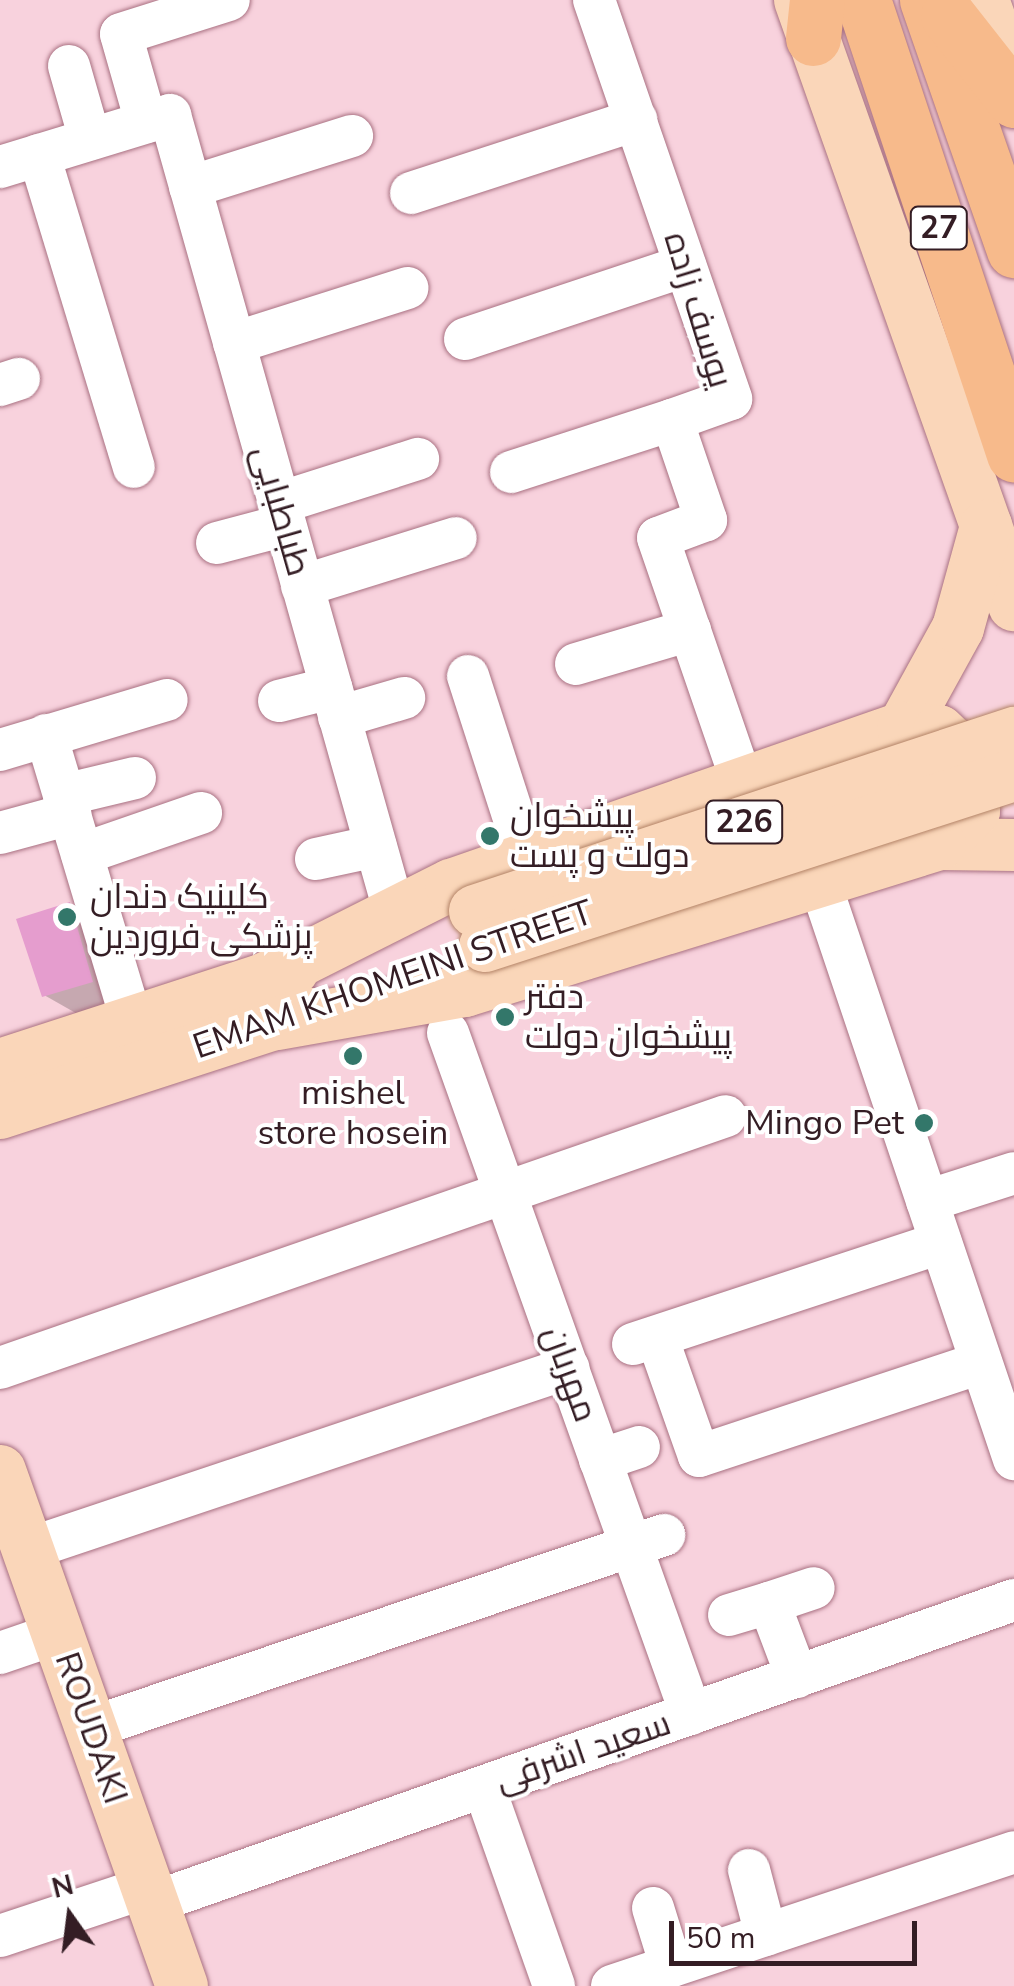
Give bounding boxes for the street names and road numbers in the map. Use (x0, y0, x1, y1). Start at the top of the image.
road number: 27 (909, 201, 969, 255)
street label: یوسف زاده (654, 227, 742, 393)
street label: طباطبایی (242, 441, 320, 581)
road number: 226 (704, 795, 784, 849)
street label: EMAM KHOMEINI STREET (188, 892, 598, 1068)
street label: مهربان (533, 1320, 607, 1428)
street label: ROUDAKI (46, 1647, 136, 1809)
street label: سعید اشرفی (490, 1702, 676, 1802)

